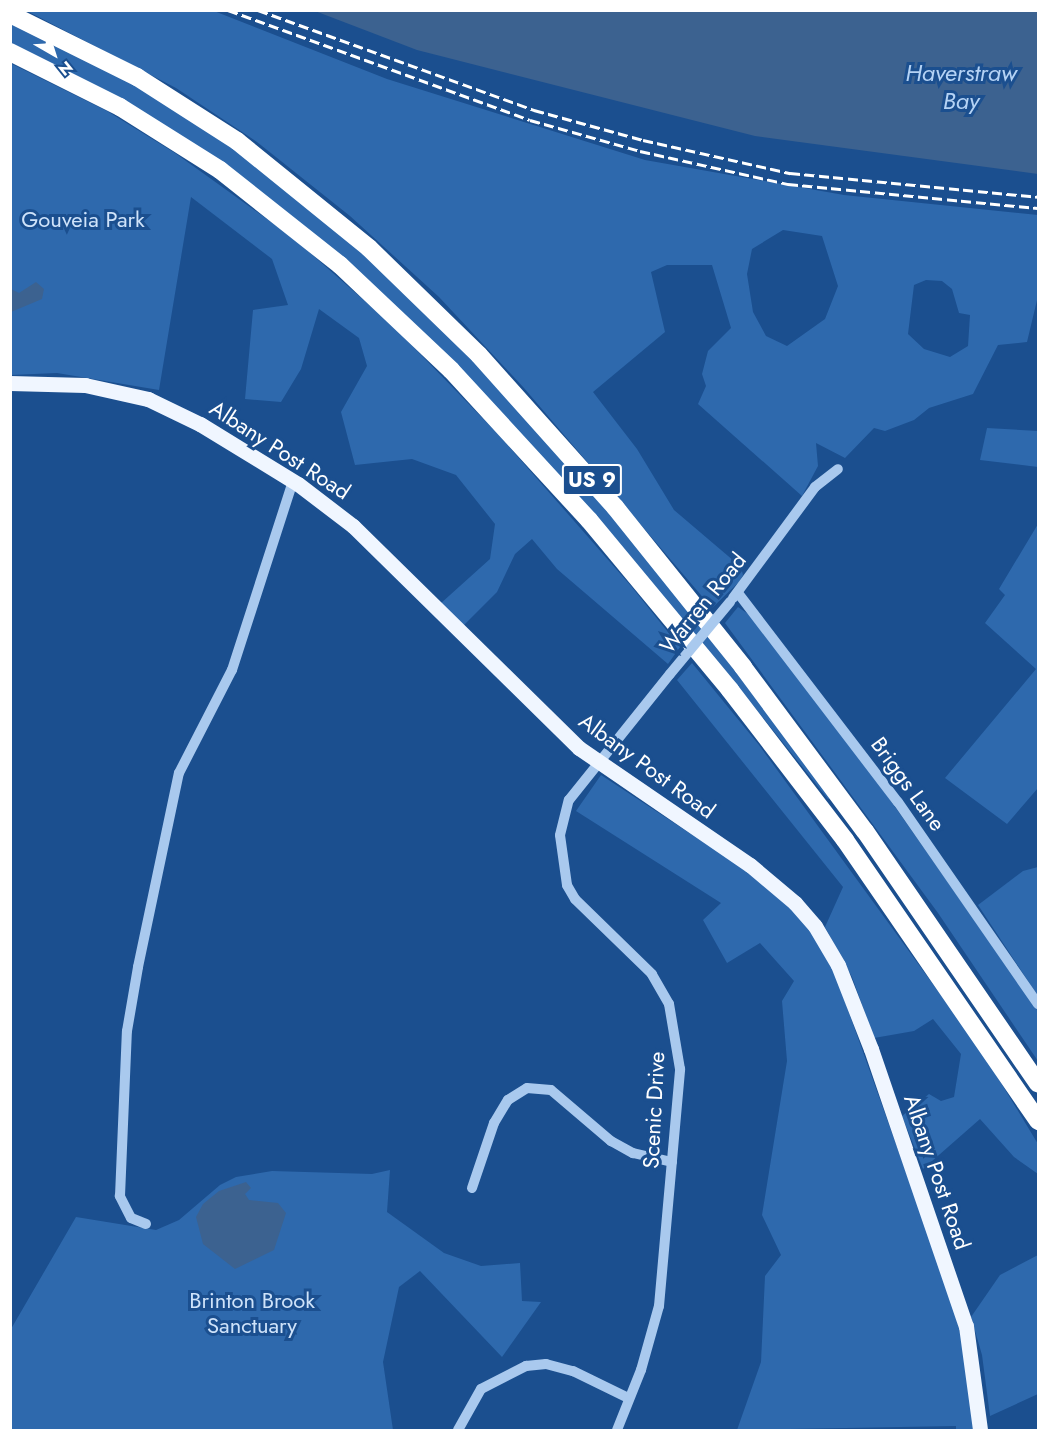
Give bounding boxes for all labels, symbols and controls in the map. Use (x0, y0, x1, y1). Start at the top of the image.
north arrow (24, 24, 84, 84)
text: N (53, 55, 78, 81)
water label: Haverstraw Bay (905, 59, 1017, 115)
park label: Gouveia Park (21, 207, 145, 233)
street label: Albany Post Road (205, 395, 355, 505)
road number: US 9 (560, 462, 624, 498)
street label: Warren Road (654, 547, 752, 659)
street label: Albany Post Road (574, 708, 720, 824)
street label: Briggs Lane (865, 732, 951, 836)
street label: Scenic Drive (638, 1051, 670, 1169)
street label: Albany Post Road (898, 1091, 976, 1253)
park label: Brinton Brook Sanctuary (189, 1287, 315, 1338)

